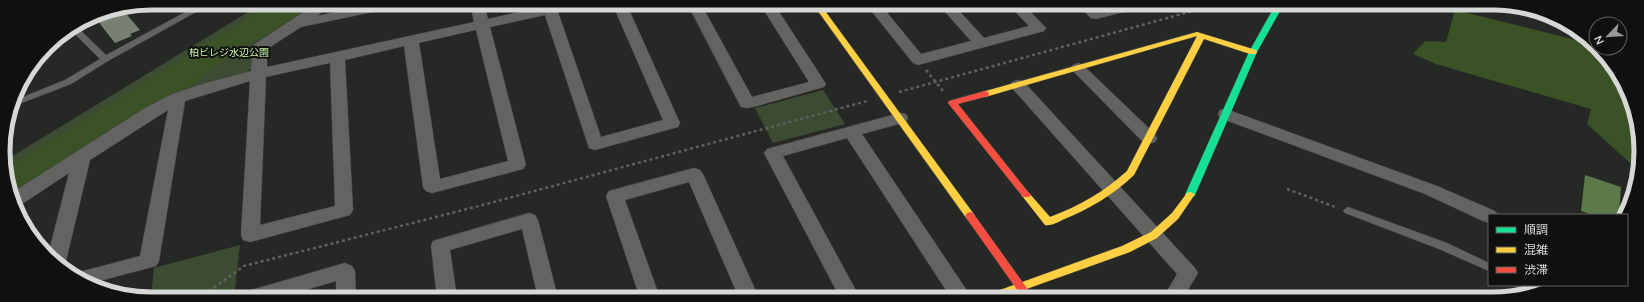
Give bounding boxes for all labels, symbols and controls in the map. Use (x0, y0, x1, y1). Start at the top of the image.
north arrow (1588, 16, 1628, 56)
text: N (1591, 33, 1608, 47)
park label: 柏ビレジ水辺公園 (189, 46, 269, 60)
legend (1488, 214, 1628, 286)
text: 順調 (1524, 222, 1548, 238)
text: 混雑 (1524, 242, 1548, 258)
text: 渋滞 (1524, 262, 1548, 278)

